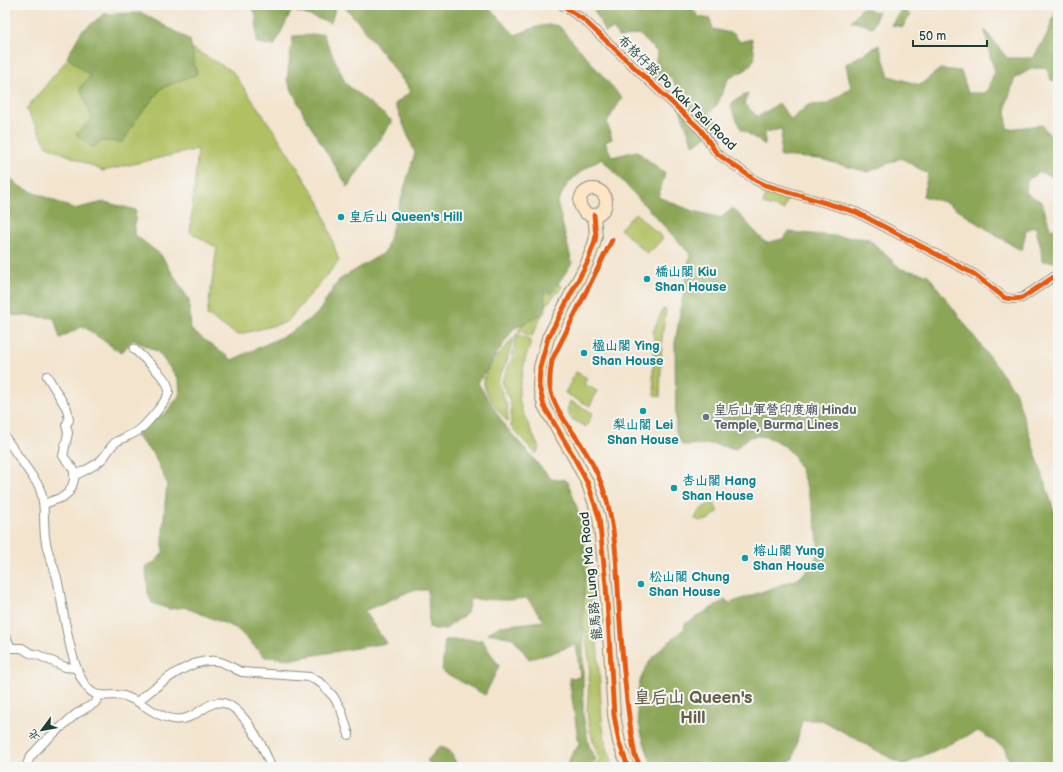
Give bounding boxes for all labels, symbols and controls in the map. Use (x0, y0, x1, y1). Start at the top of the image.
scale bar (913, 22, 987, 48)
text: 50 m (919, 29, 946, 44)
street label: 布格仔路 Po Kak Tsai Road (614, 32, 740, 154)
place label: 皇后山 Queen's Hill (349, 209, 462, 225)
marker: 皇后山 Queen's Hill (336, 212, 346, 222)
place label: 橋山閣 Kiu Shan House (655, 264, 727, 295)
marker: 橋山閣 Kiu Shan House (642, 274, 652, 284)
place label: 楹山閣 Ying Shan House (592, 338, 664, 369)
marker: 楹山閣 Ying Shan House (579, 348, 589, 358)
place label: 皇后山軍營印度廟 Hindu Temple, Burma Lines (714, 402, 856, 433)
marker: 梨山閣 Lei Shan House (638, 406, 648, 416)
marker: 皇后山軍營印度廟 Hindu Temple, Burma Lines (701, 412, 711, 422)
place label: 梨山閣 Lei Shan House (607, 417, 679, 448)
place label: 杏山閣 Hang Shan House (682, 473, 756, 504)
marker: 杏山閣 Hang Shan House (669, 483, 679, 493)
street label: 龍馬路 Lung Ma Road (576, 511, 606, 641)
place label: 榕山閣 Yung Shan House (753, 543, 825, 574)
marker: 榕山閣 Yung Shan House (740, 553, 750, 563)
place label: 松山閣 Chung Shan House (649, 569, 730, 600)
marker: 松山閣 Chung Shan House (636, 579, 646, 589)
district label: 皇后山 Queen's Hill (634, 688, 752, 728)
north arrow (22, 710, 62, 750)
text: 北 (26, 727, 42, 743)

